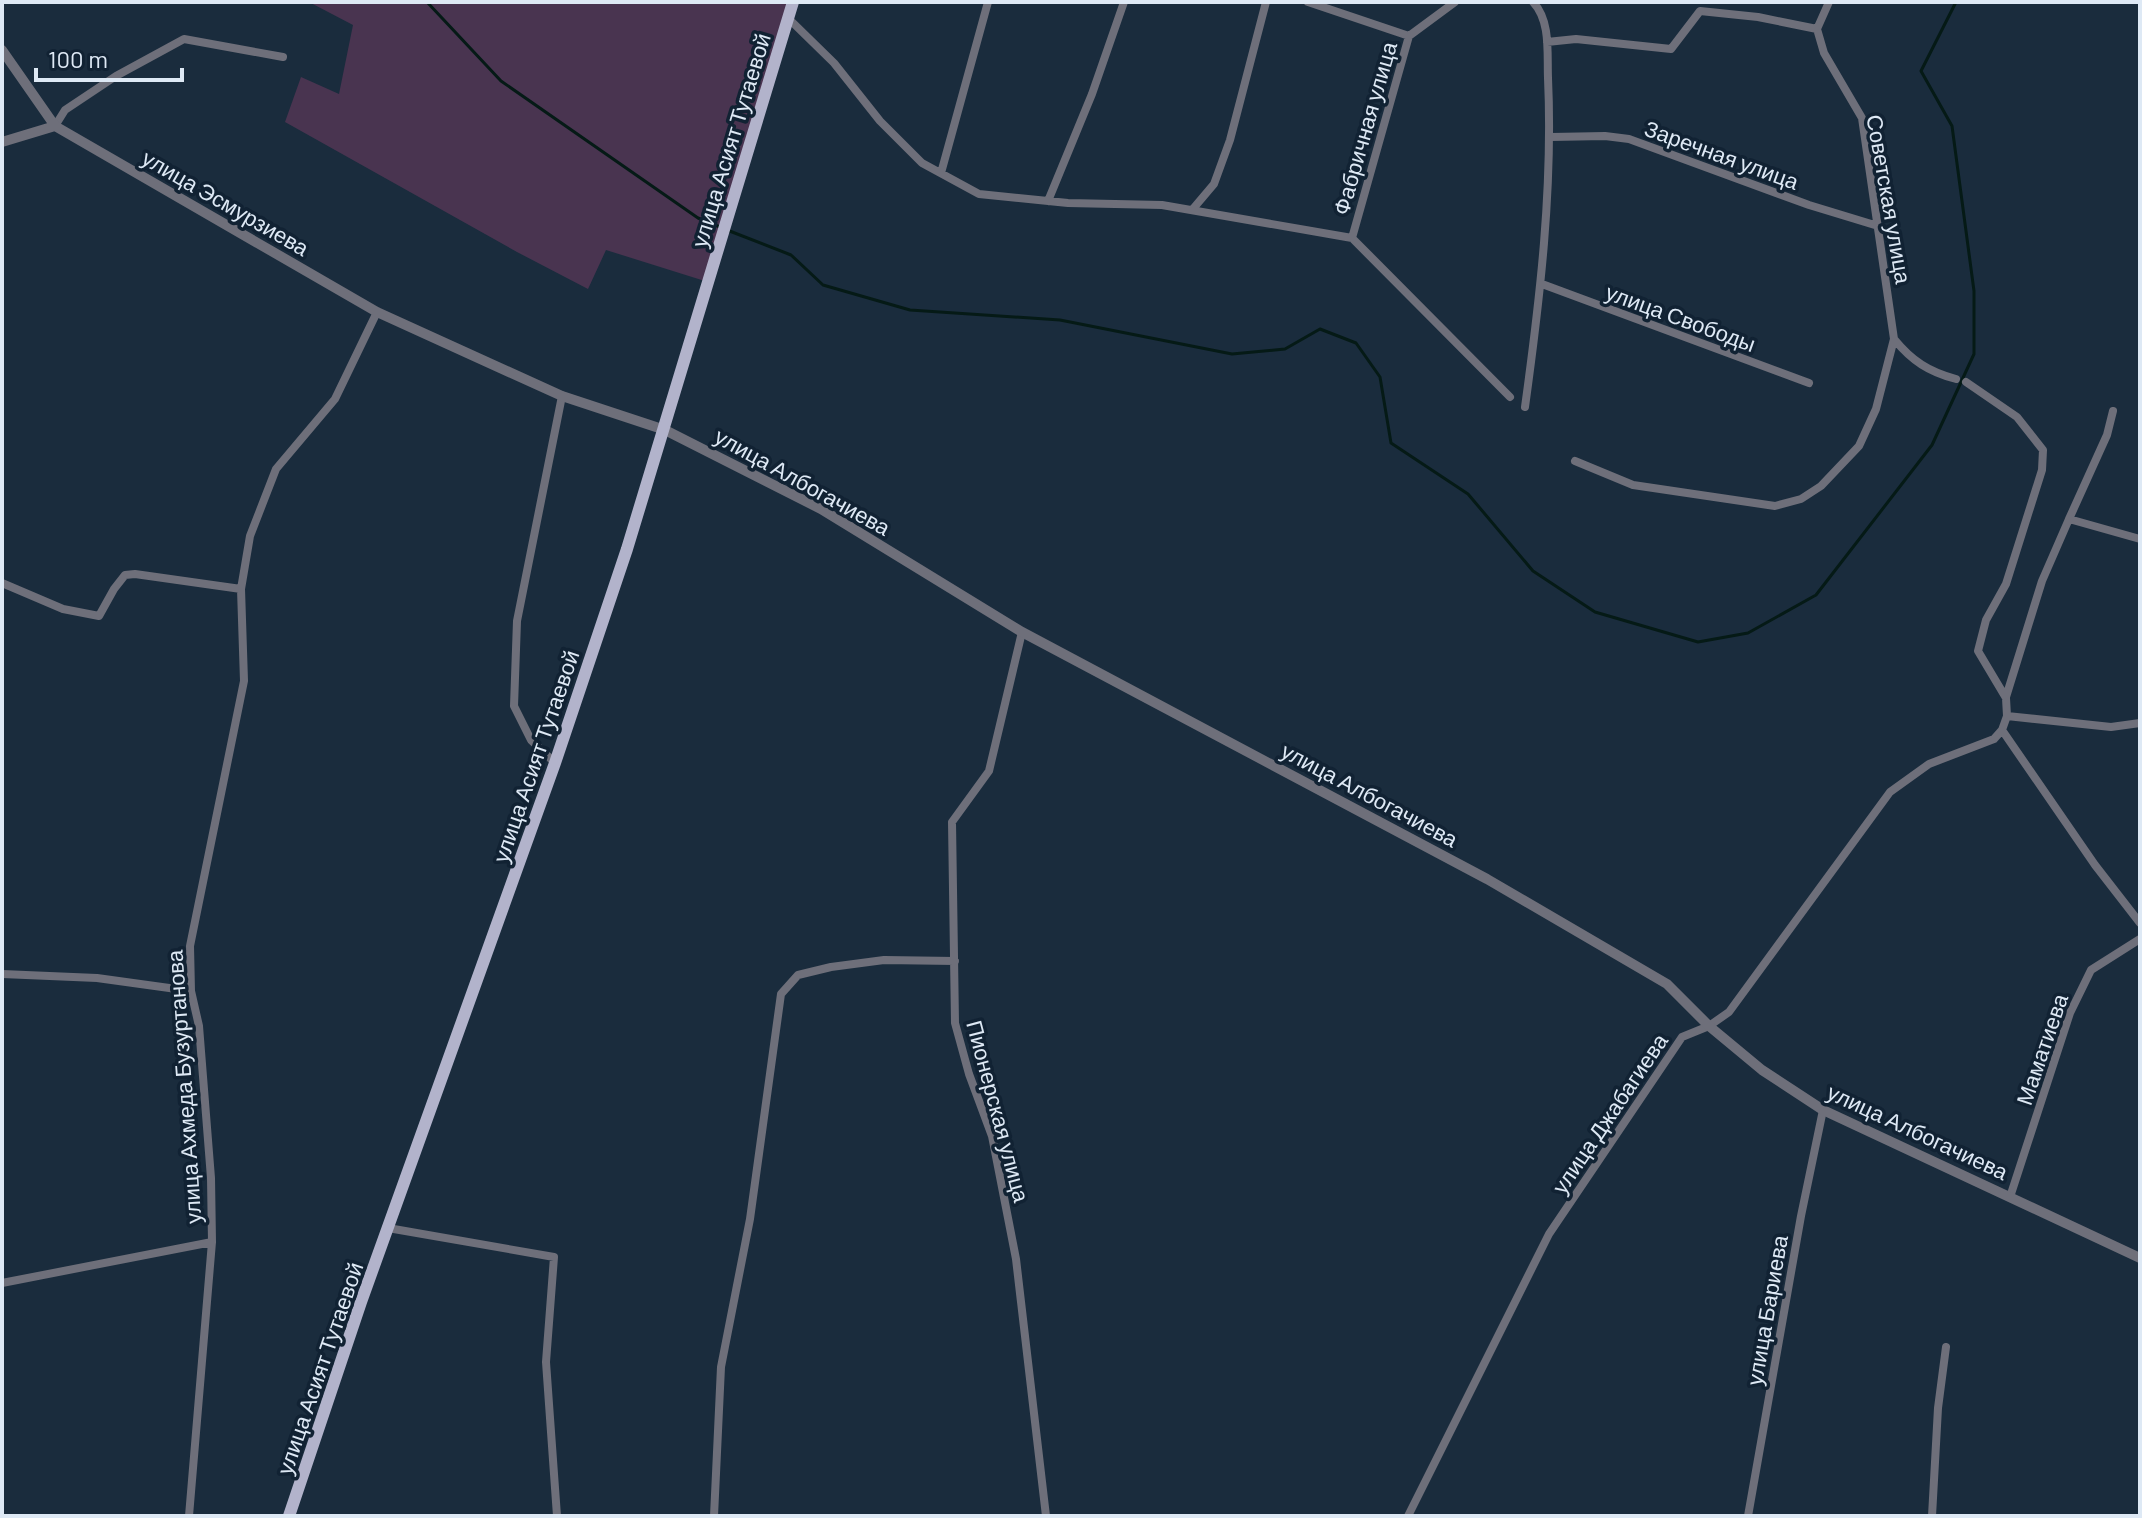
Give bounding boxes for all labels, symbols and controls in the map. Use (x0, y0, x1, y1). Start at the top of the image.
street label: улица Асият Тутаевой (685, 30, 776, 251)
scale bar (36, 32, 182, 82)
street label: Фабричная улица (1327, 38, 1402, 218)
text: 100 m (48, 44, 108, 73)
street label: Советская улица (1861, 113, 1918, 286)
street label: Заречная улица (1641, 114, 1803, 195)
street label: улица Эсмурзиева (138, 144, 315, 262)
street label: улица Свободы (1602, 278, 1759, 357)
street label: улица Албогачиева (710, 422, 896, 541)
street label: улица Асият Тутаевой (486, 646, 584, 866)
street label: улица Албогачиева (1277, 736, 1463, 853)
street label: улица Ахмеда Бузуртанова (160, 948, 207, 1225)
street label: Маматиева (2010, 989, 2072, 1108)
street label: Пионерская улица (961, 1017, 1036, 1206)
street label: улица Джабагиева (1546, 1027, 1673, 1198)
street label: улица Албогачиева (1823, 1078, 2013, 1185)
street label: улица Бариева (1740, 1232, 1793, 1387)
street label: улица Асият Тутаевой (270, 1258, 368, 1478)

